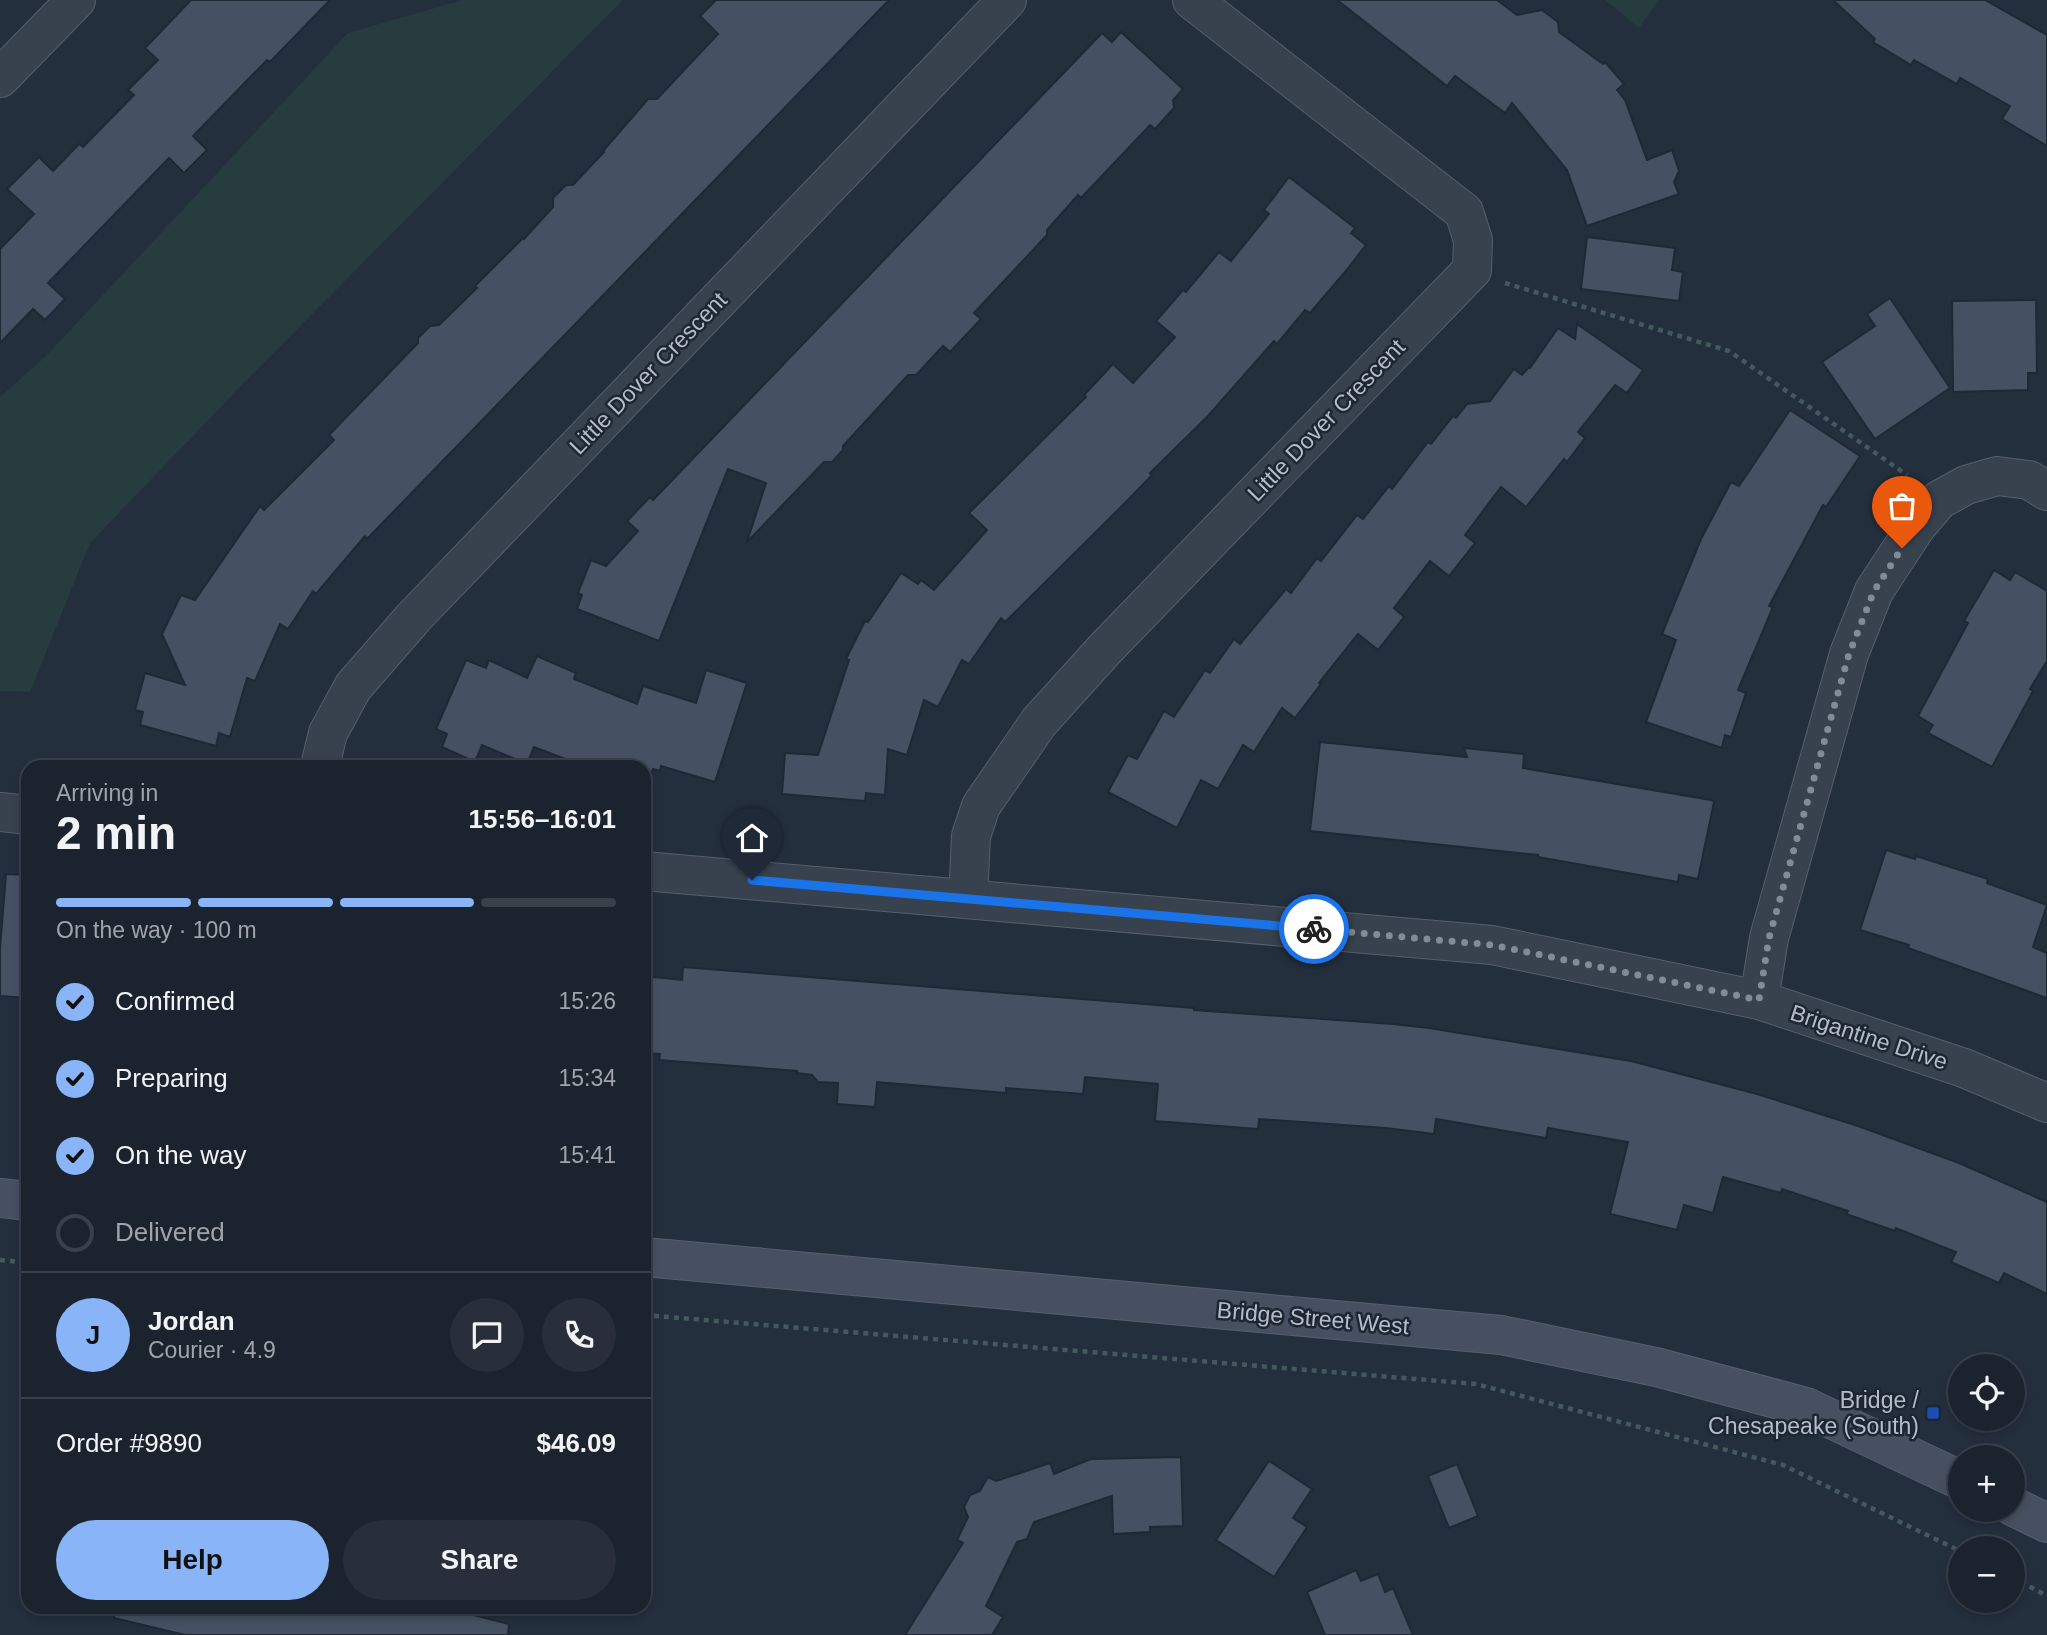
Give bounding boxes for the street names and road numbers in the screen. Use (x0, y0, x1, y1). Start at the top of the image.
street label: Little Dover Crescent (564, 286, 732, 459)
street label: Little Dover Crescent (1242, 333, 1410, 506)
street label: Brigantine Drive (1787, 999, 1951, 1075)
street label: Bridge Street West (1216, 1297, 1411, 1339)

